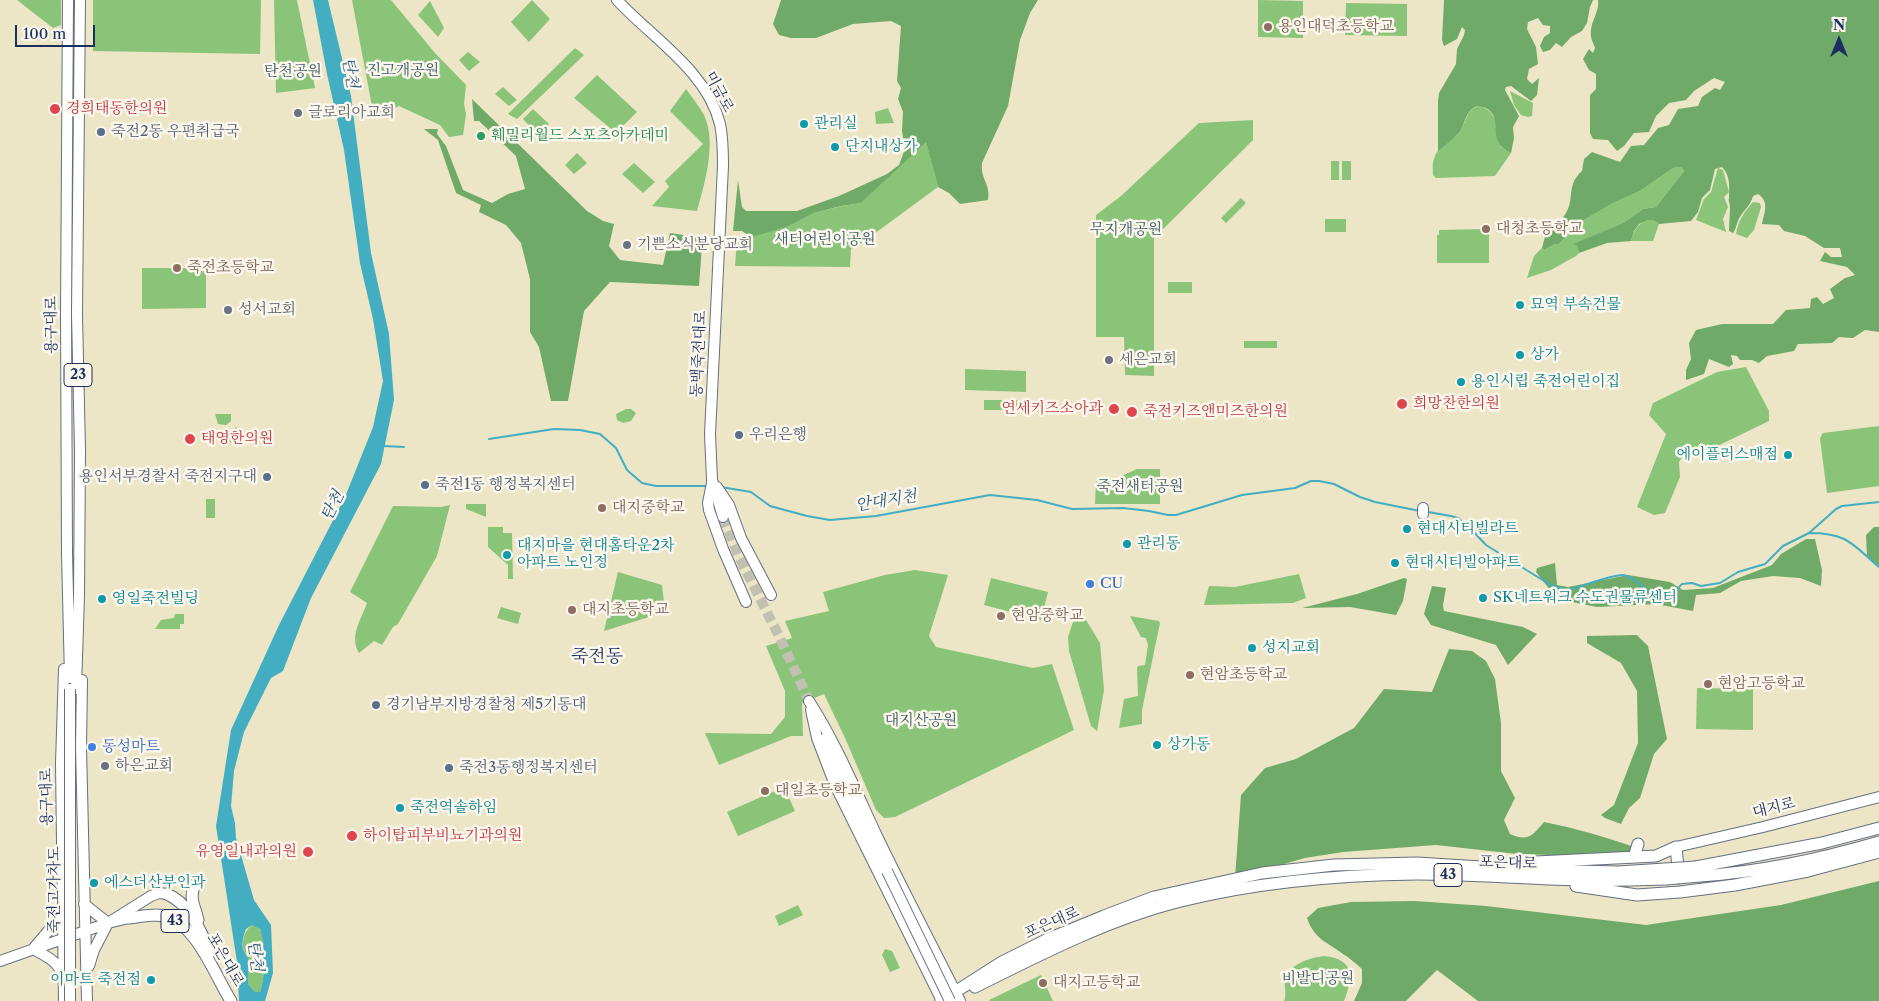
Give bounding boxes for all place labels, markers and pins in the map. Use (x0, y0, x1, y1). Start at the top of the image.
place label: 용인대덕초등학교 (1278, 18, 1394, 36)
marker: 용인대덕초등학교 (1262, 21, 1274, 33)
place label: 경희태동한의원 (66, 100, 167, 118)
marker: 경희태동한의원 (48, 102, 62, 116)
place label: 글로리아교회 (308, 104, 395, 122)
marker: 글로리아교회 (292, 107, 304, 119)
place label: 관리실 (814, 115, 857, 133)
marker: 관리실 (798, 118, 810, 130)
place label: 죽전2동 우편취급국 (111, 123, 240, 141)
marker: 죽전2동 우편취급국 (95, 126, 107, 138)
place label: 훼밀리월드 스포츠아카데미 (491, 127, 669, 145)
marker: 훼밀리월드 스포츠아카데미 (475, 130, 487, 142)
place label: 단지내상가 (845, 138, 917, 156)
marker: 단지내상가 (829, 141, 841, 153)
place label: 대청초등학교 (1496, 220, 1583, 238)
marker: 대청초등학교 (1480, 223, 1492, 235)
place label: 기쁜소식분당교회 (637, 236, 753, 254)
marker: 기쁜소식분당교회 (621, 239, 633, 251)
place label: 죽전초등학교 (187, 259, 274, 277)
marker: 죽전초등학교 (171, 262, 183, 274)
place label: 묘역 부속건물 (1530, 296, 1621, 314)
marker: 묘역 부속건물 (1514, 299, 1526, 311)
place label: 성서교회 (238, 301, 296, 319)
marker: 성서교회 (222, 304, 234, 316)
place label: 상가 (1530, 346, 1559, 364)
marker: 상가 (1514, 349, 1526, 361)
place label: 세은교회 (1119, 351, 1177, 369)
marker: 세은교회 (1103, 354, 1115, 366)
place label: 용인시립 죽전어린이집 (1471, 373, 1620, 391)
marker: 용인시립 죽전어린이집 (1455, 376, 1467, 388)
place label: 희망찬한의원 (1413, 395, 1500, 413)
marker: 희망찬한의원 (1395, 397, 1409, 411)
place label: 연세키즈소아과 (1002, 400, 1103, 418)
marker: 연세키즈소아과 (1107, 402, 1121, 416)
place label: 죽전키즈앤미즈한의원 (1143, 403, 1288, 421)
marker: 죽전키즈앤미즈한의원 (1125, 405, 1139, 419)
place label: 우리은행 (749, 426, 807, 444)
marker: 우리은행 (733, 429, 745, 441)
place label: 태영한의원 (201, 430, 273, 448)
marker: 태영한의원 (183, 432, 197, 446)
place label: 에이플러스매점 (1677, 446, 1778, 464)
marker: 에이플러스매점 (1782, 449, 1794, 461)
place label: 용인서부경찰서 죽전지구대 (79, 468, 257, 486)
marker: 용인서부경찰서 죽전지구대 (261, 471, 273, 483)
place label: 죽전1동 행정복지센터 (435, 476, 576, 494)
marker: 죽전1동 행정복지센터 (419, 479, 431, 491)
place label: 대지중학교 (612, 499, 684, 517)
marker: 대지중학교 (596, 502, 608, 514)
place label: 현대시티빌라트 (1417, 520, 1518, 538)
marker: 현대시티빌라트 (1401, 523, 1413, 535)
place label: 관리동 (1137, 535, 1180, 553)
place label: 대지마을 현대홈타운2차 아파트 노인정 (517, 537, 675, 572)
marker: 관리동 (1121, 538, 1133, 550)
marker: 대지마을 현대홈타운2차 아파트 노인정 (501, 549, 513, 561)
place label: 현대시티빌아파트 (1405, 554, 1521, 572)
marker: 현대시티빌아파트 (1389, 557, 1401, 569)
place label: CU (1100, 575, 1123, 593)
marker: CU (1084, 578, 1096, 590)
place label: SK네트워크 수도권물류센터 (1493, 589, 1677, 607)
place label: 영일죽전빌딩 (112, 590, 199, 608)
marker: SK네트워크 수도권물류센터 (1477, 592, 1489, 604)
marker: 영일죽전빌딩 (96, 593, 108, 605)
place label: 대지초등학교 (582, 601, 669, 619)
marker: 대지초등학교 (566, 604, 578, 616)
place label: 현암중학교 (1011, 607, 1083, 625)
marker: 현암중학교 (995, 610, 1007, 622)
place label: 성지교회 (1262, 639, 1320, 657)
marker: 성지교회 (1246, 642, 1258, 654)
place label: 현암초등학교 (1200, 666, 1287, 684)
marker: 현암초등학교 (1184, 669, 1196, 681)
place label: 현암고등학교 (1718, 675, 1805, 693)
marker: 현암고등학교 (1702, 678, 1714, 690)
place label: 경기남부지방경찰청 제5기동대 (386, 696, 587, 714)
marker: 경기남부지방경찰청 제5기동대 (370, 699, 382, 711)
place label: 상가동 (1167, 736, 1210, 754)
place label: 동성마트 (102, 738, 160, 756)
marker: 상가동 (1151, 739, 1163, 751)
marker: 동성마트 (86, 741, 98, 753)
place label: 하은교회 (115, 757, 173, 775)
place label: 죽전3동행정복지센터 (459, 759, 598, 777)
marker: 하은교회 (99, 760, 111, 772)
marker: 죽전3동행정복지센터 (443, 762, 455, 774)
place label: 대일초등학교 (775, 782, 862, 800)
marker: 대일초등학교 (759, 785, 771, 797)
place label: 죽전역솔하임 (410, 799, 497, 817)
marker: 죽전역솔하임 (394, 802, 406, 814)
place label: 하이탑피부비뇨기과의원 (363, 827, 522, 845)
marker: 하이탑피부비뇨기과의원 (345, 829, 359, 843)
place label: 유영일내과의원 (196, 843, 297, 861)
marker: 유영일내과의원 (301, 845, 315, 859)
place label: 에스더산부인과 (104, 874, 205, 892)
marker: 에스더산부인과 (88, 877, 100, 889)
place label: 이마트 죽전점 (50, 971, 141, 989)
marker: 이마트 죽전점 (145, 974, 157, 986)
place label: 대지고등학교 (1053, 974, 1140, 992)
marker: 대지고등학교 (1037, 977, 1049, 989)

